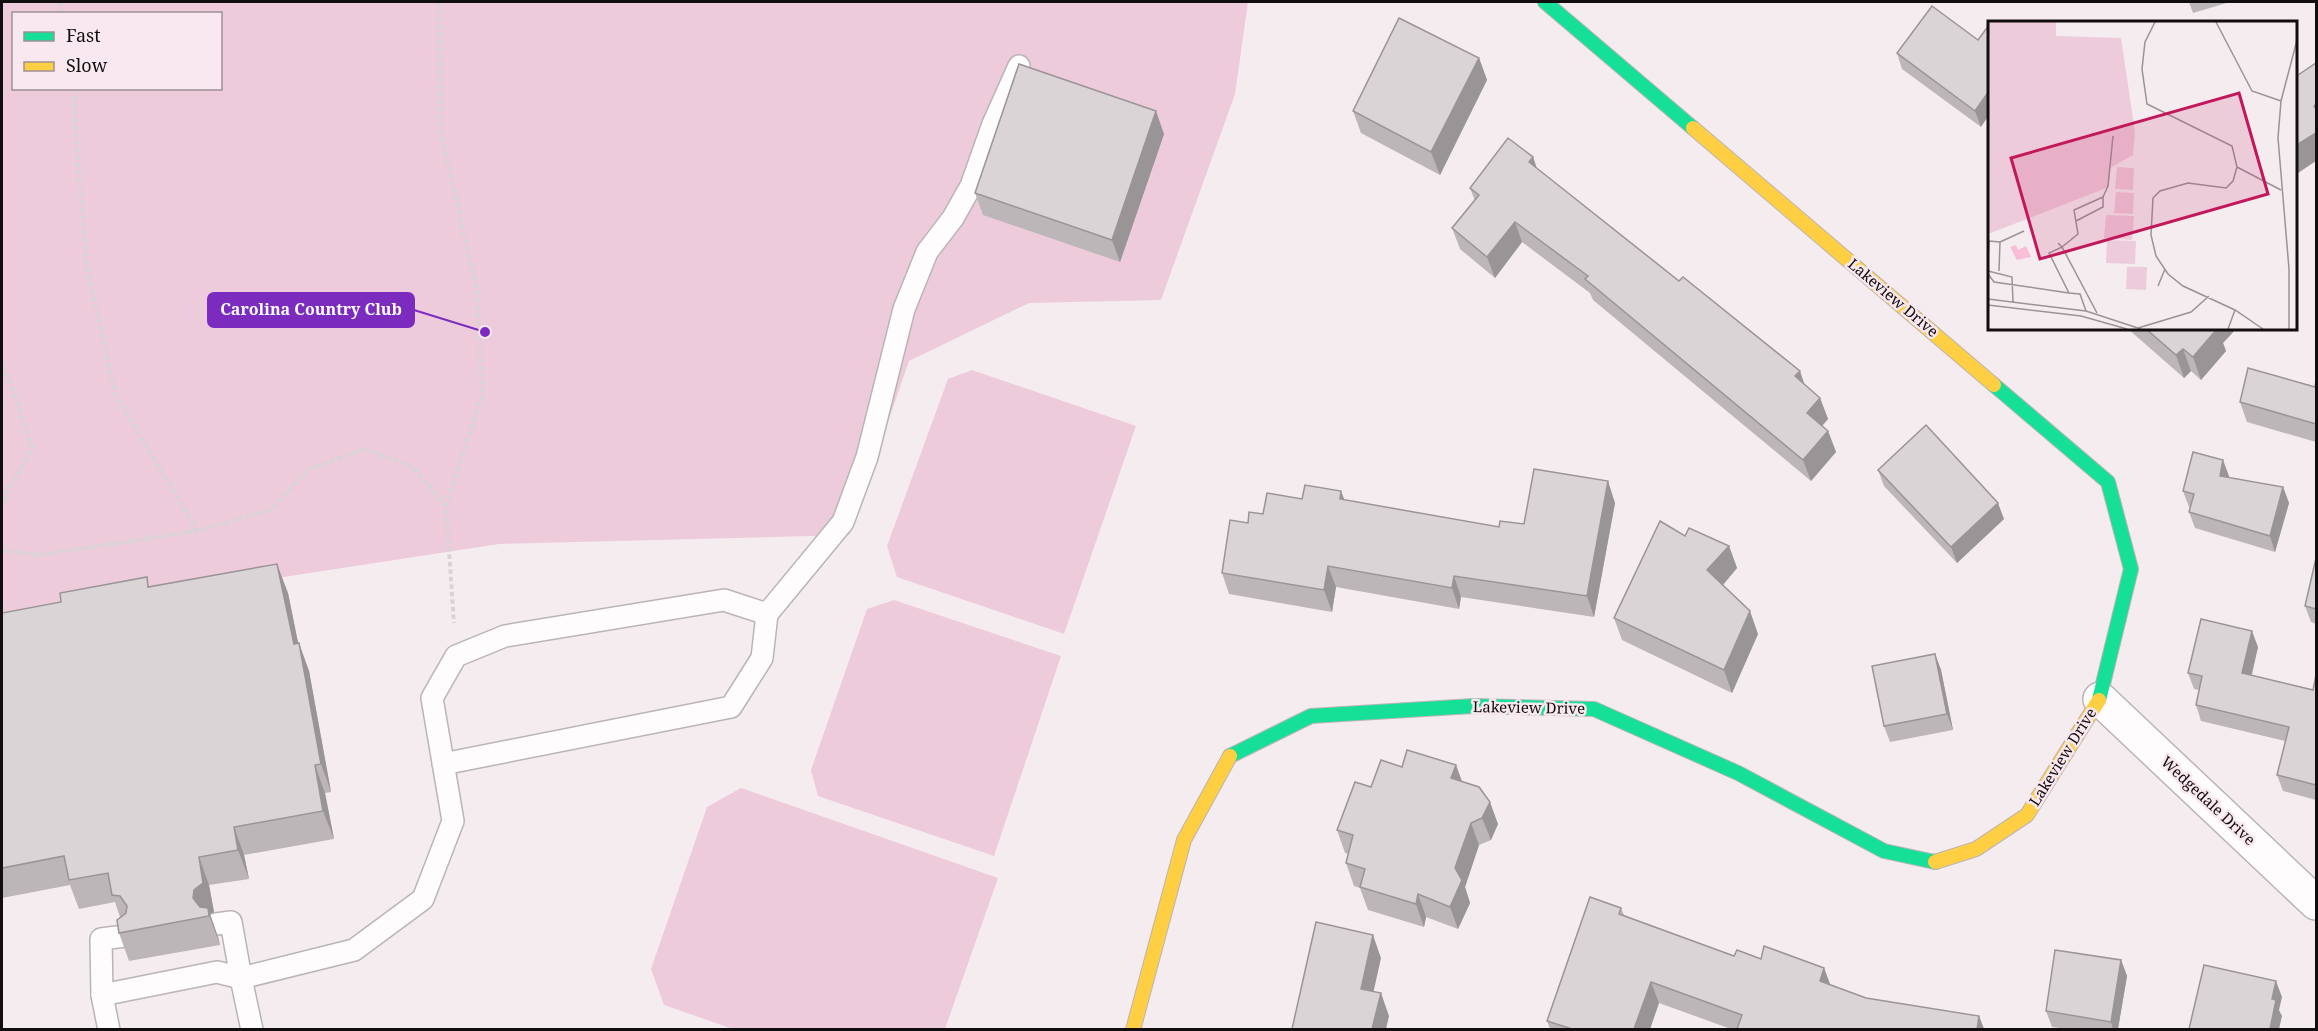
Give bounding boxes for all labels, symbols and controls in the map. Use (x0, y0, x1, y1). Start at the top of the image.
legend (12, 12, 222, 90)
inset map (1988, 21, 2297, 330)
text: Fast (66, 23, 101, 47)
text: Slow (66, 53, 108, 77)
street label: Lakeview Drive (1844, 254, 1943, 341)
callout: Carolina Country Club (208, 293, 414, 327)
text: Carolina Country Club (220, 298, 402, 320)
street label: Lakeview Drive (1473, 696, 1585, 718)
street label: Lakeview Drive (2024, 704, 2100, 809)
street label: Wedgedale Drive (2157, 751, 2260, 849)

